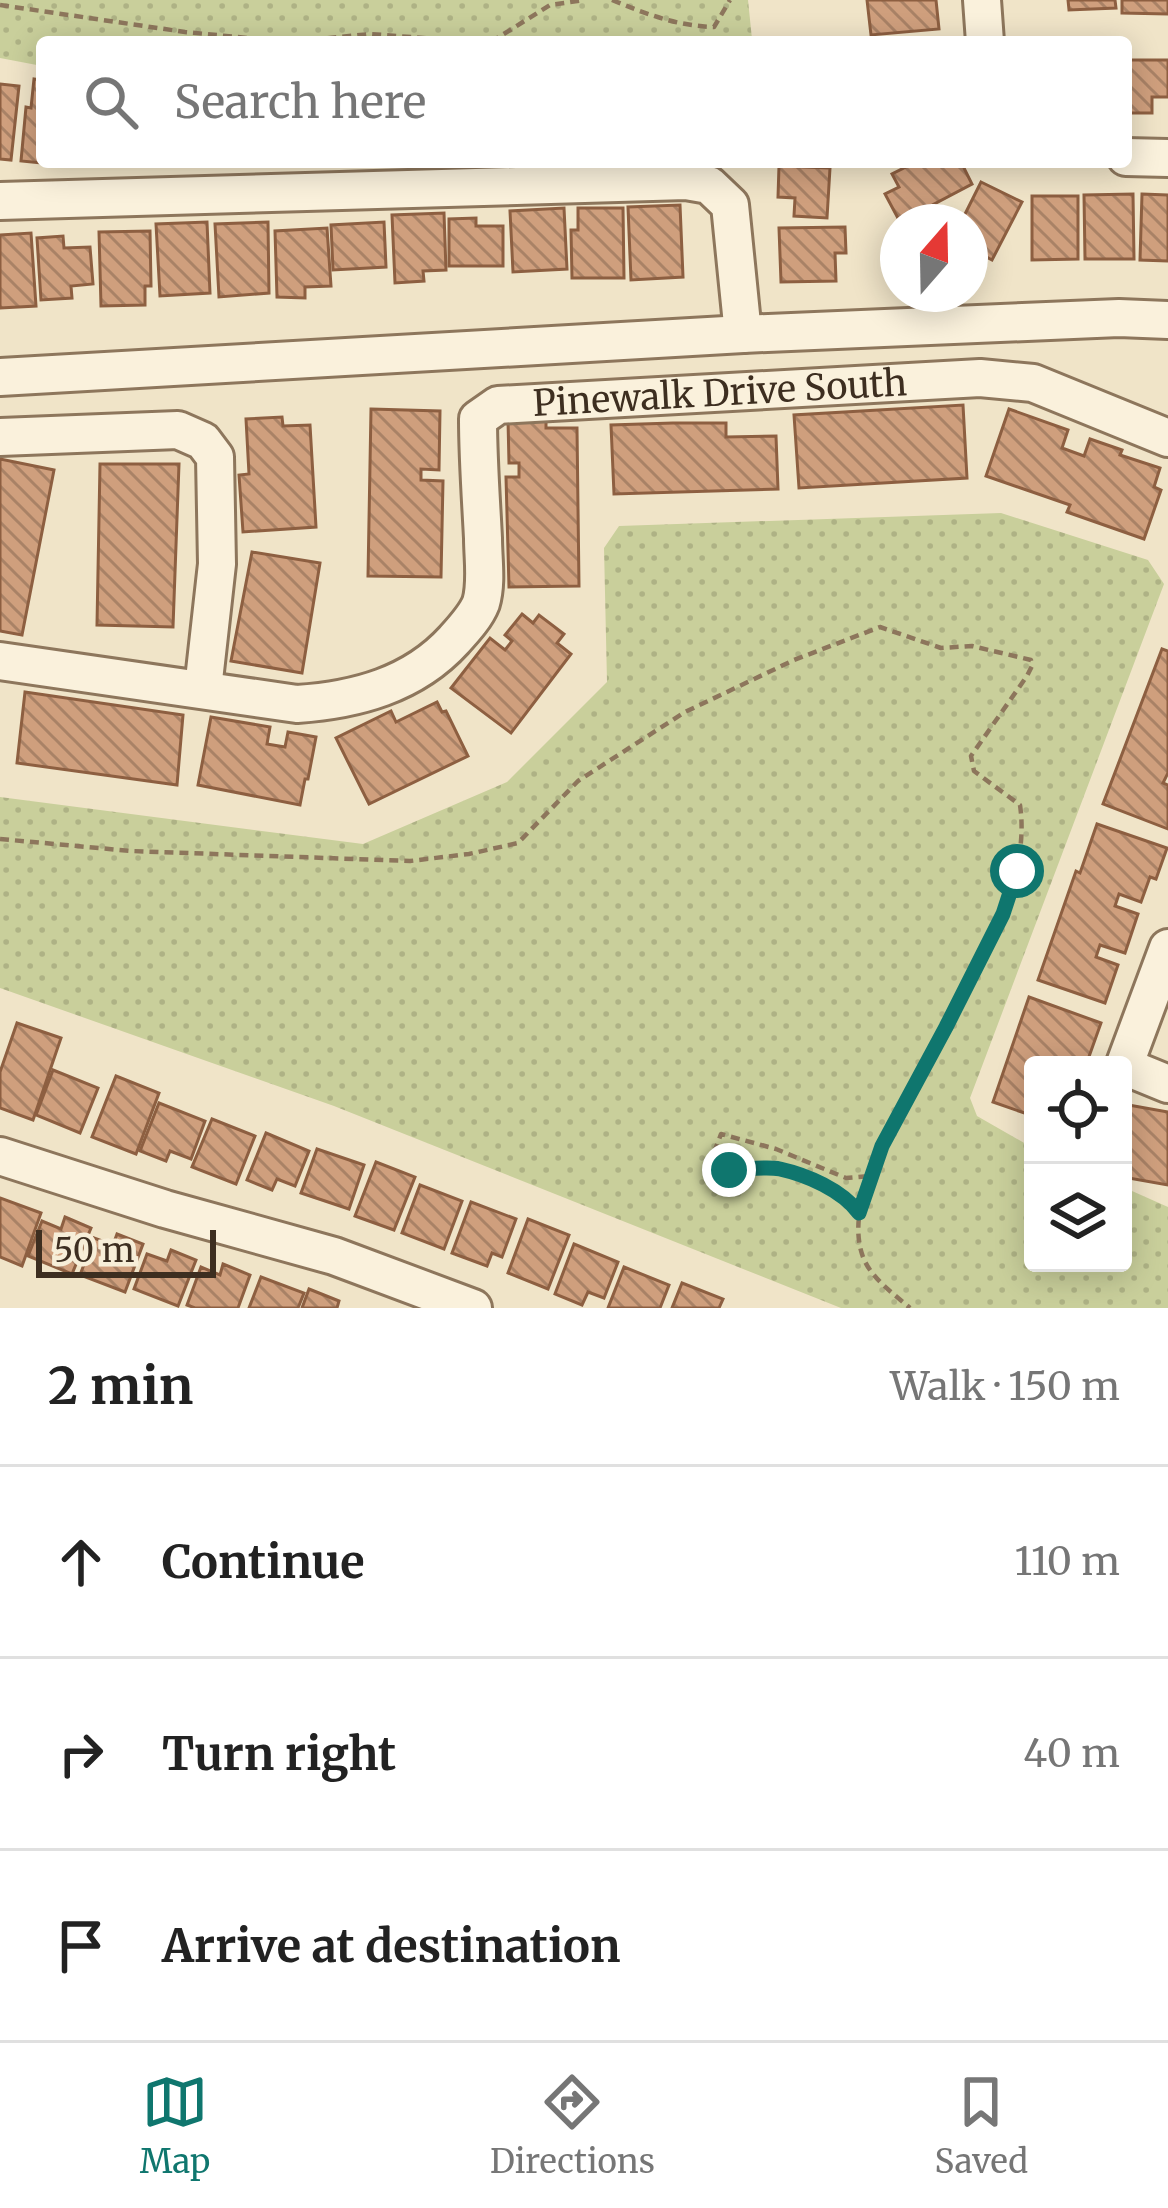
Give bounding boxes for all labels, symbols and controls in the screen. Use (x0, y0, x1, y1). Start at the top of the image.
search box (36, 36, 1132, 168)
icon: search (78, 69, 144, 135)
text: Search here (174, 74, 426, 130)
north arrow (880, 204, 988, 312)
street label: Pinewalk Drive South (531, 360, 908, 426)
route start (990, 844, 1044, 898)
map controls (1024, 1056, 1132, 1272)
button: locate (1024, 1056, 1132, 1164)
route end (702, 1143, 756, 1197)
button: layers (1024, 1164, 1132, 1272)
scale bar (36, 1224, 216, 1277)
text: 50 m (54, 1230, 135, 1271)
text: 2 min (48, 1354, 193, 1418)
text: Walk · 150 m (890, 1362, 1120, 1411)
icon: ahead (48, 1529, 114, 1595)
text: Continue (162, 1534, 364, 1590)
text: 110 m (1015, 1537, 1120, 1586)
icon: right (48, 1721, 114, 1787)
text: Turn right (162, 1726, 396, 1782)
text: 40 m (1023, 1729, 1120, 1778)
icon: arrive (48, 1913, 114, 1979)
text: Arrive at destination (162, 1918, 620, 1974)
tab: Map (140, 2069, 210, 2182)
tab: Directions (490, 2069, 655, 2182)
tab: Saved (935, 2069, 1028, 2182)

